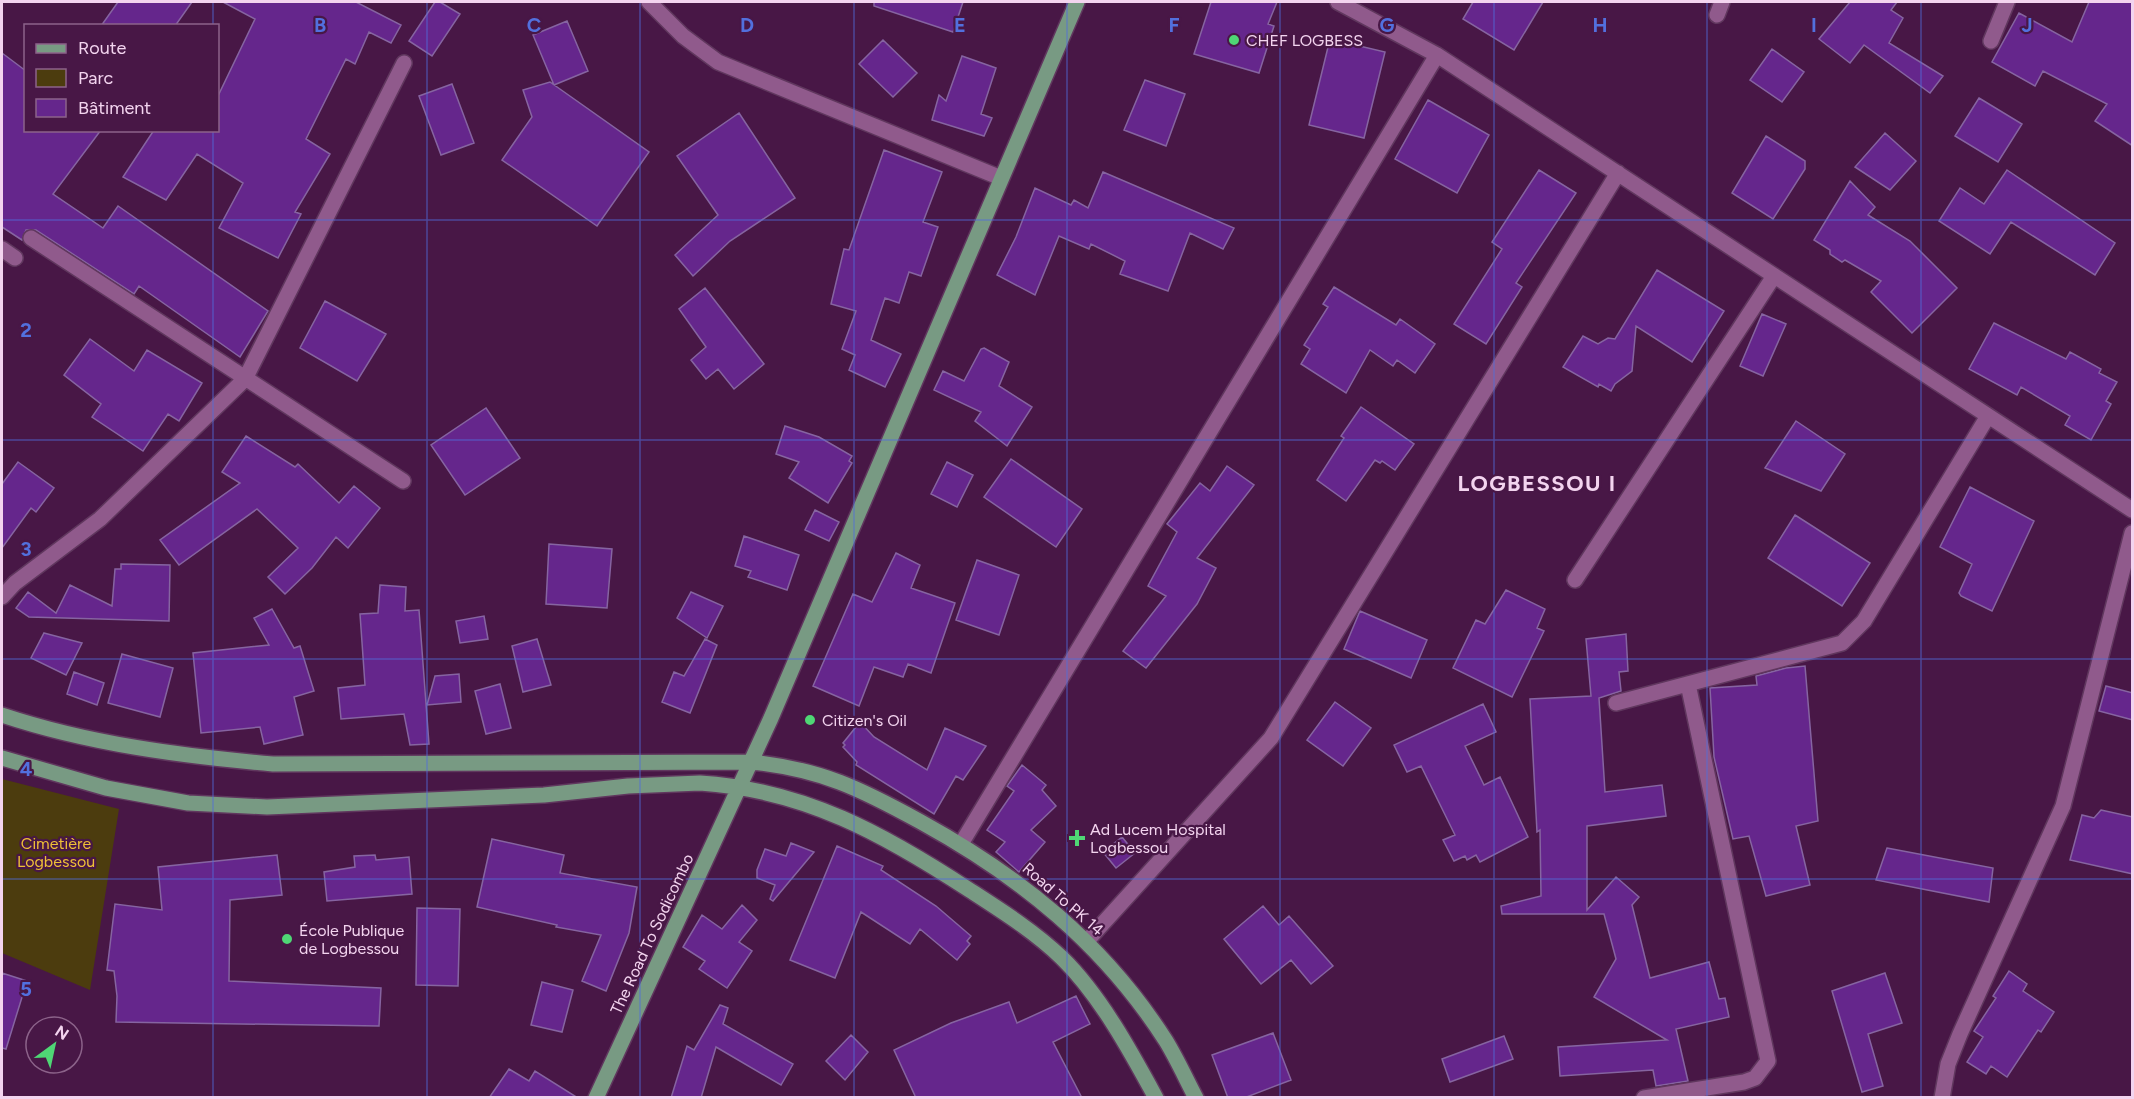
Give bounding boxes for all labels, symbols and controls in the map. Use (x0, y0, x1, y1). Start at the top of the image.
text: B (314, 13, 326, 37)
text: C (527, 13, 541, 37)
text: D (740, 13, 754, 37)
text: E (954, 13, 966, 37)
text: F (1168, 13, 1180, 37)
text: G (1380, 13, 1395, 37)
text: H (1593, 13, 1608, 37)
text: I (1811, 13, 1817, 37)
text: J (2021, 13, 2033, 37)
legend (24, 24, 219, 132)
place label: CHEF LOGBESS (1246, 31, 1363, 50)
marker: CHEF LOGBESS (1227, 33, 1241, 47)
text: Route (78, 37, 127, 59)
text: Parc (78, 67, 114, 89)
text: Bâtiment (78, 97, 151, 119)
text: 2 (20, 318, 32, 342)
district label: LOGBESSOU I (1457, 470, 1617, 497)
text: 3 (20, 537, 32, 561)
place label: Citizen's Oil (822, 711, 907, 730)
marker: Citizen's Oil (803, 713, 817, 727)
text: 4 (20, 757, 33, 781)
place label: Ad Lucem Hospital Logbessou (1090, 820, 1226, 857)
marker: Ad Lucem Hospital Logbessou (1068, 829, 1086, 847)
park label: Cimetière Logbessou (17, 834, 95, 871)
street label: The Road To Sodicombo (606, 851, 698, 1017)
street label: Road To PK 14 (1019, 859, 1108, 939)
place label: École Publique de Logbessou (299, 921, 405, 958)
marker: École Publique de Logbessou (280, 932, 294, 946)
text: 5 (20, 977, 32, 1001)
north arrow (24, 1015, 84, 1075)
text: N (52, 1022, 72, 1044)

